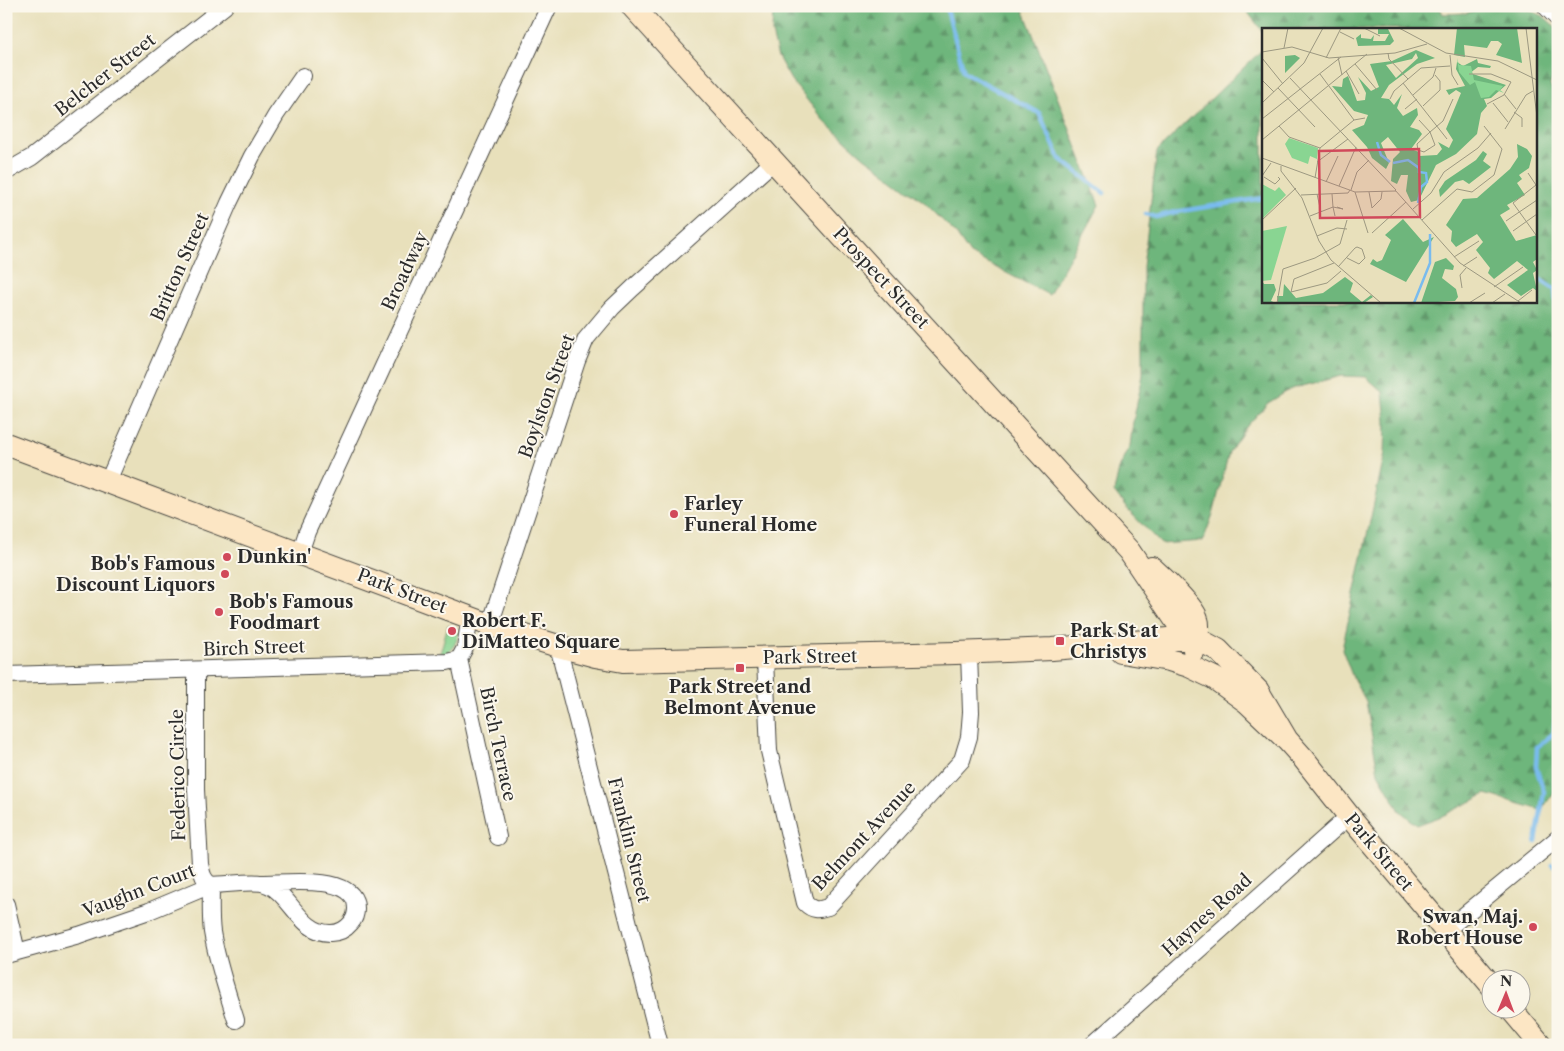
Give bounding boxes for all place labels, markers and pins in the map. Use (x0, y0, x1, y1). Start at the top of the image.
place label: Farley Funeral Home (684, 493, 818, 536)
marker: Farley Funeral Home (668, 508, 680, 520)
place label: Dunkin' (237, 546, 311, 568)
marker: Dunkin' (221, 551, 233, 563)
place label: Bob's Famous Discount Liquors (56, 553, 215, 596)
marker: Bob's Famous Discount Liquors (219, 568, 231, 580)
place label: Bob's Famous Foodmart (229, 591, 353, 634)
marker: Bob's Famous Foodmart (213, 606, 225, 618)
place label: Robert F. DiMatteo Square (462, 610, 620, 653)
place label: Park St at Christys (1070, 620, 1159, 663)
marker: Robert F. DiMatteo Square (446, 625, 458, 637)
marker: Park St at Christys (1054, 635, 1066, 647)
marker: Park Street and Belmont Avenue (734, 662, 746, 674)
place label: Park Street and Belmont Avenue (664, 676, 816, 719)
place label: Swan, Maj. Robert House (1396, 906, 1523, 949)
marker: Swan, Maj. Robert House (1527, 921, 1539, 933)

